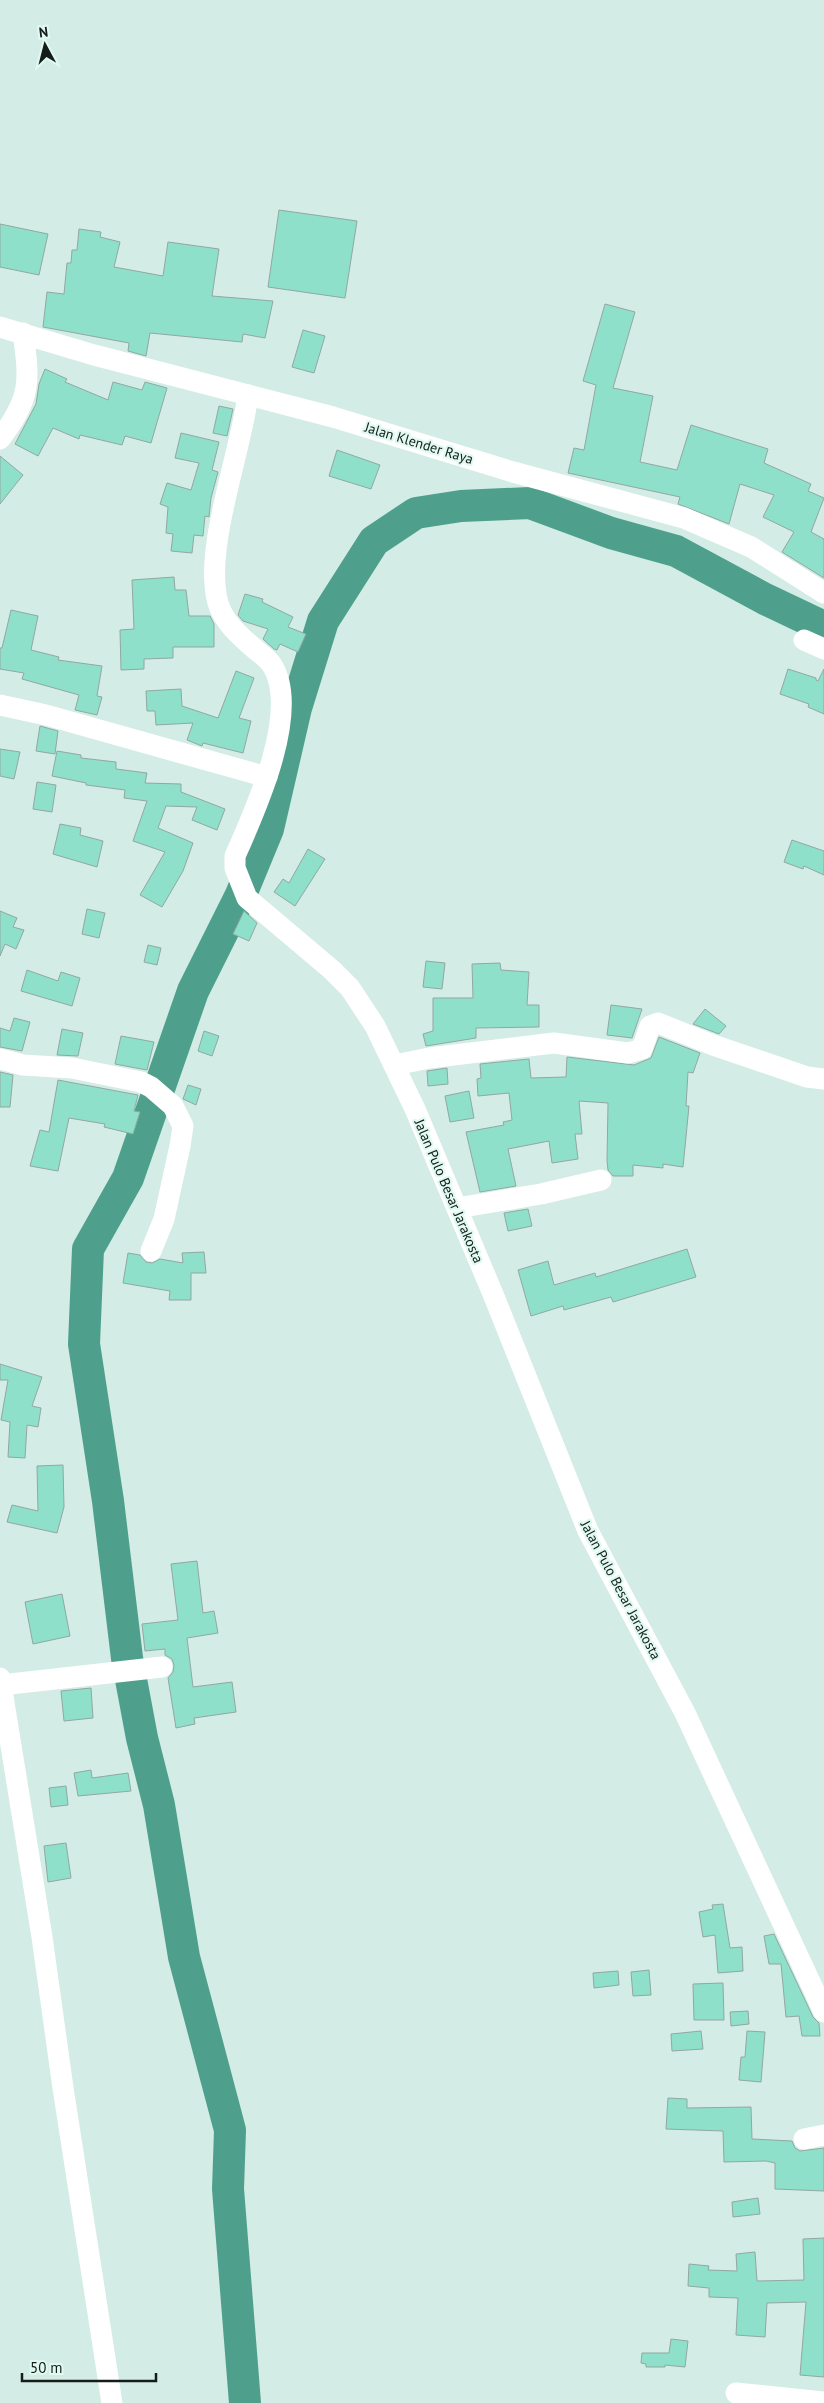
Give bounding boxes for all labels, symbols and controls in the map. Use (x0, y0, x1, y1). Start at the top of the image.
north arrow (20, 20, 70, 70)
text: N (38, 23, 49, 42)
street label: Jalan Klender Raya (362, 418, 476, 468)
street label: Jalan Pulo Besar Jarakosta (410, 1115, 488, 1266)
street label: Jalan Pulo Besar Jarakosta (576, 1517, 665, 1663)
scale bar (22, 2350, 156, 2382)
text: 50 m (30, 2358, 63, 2377)

